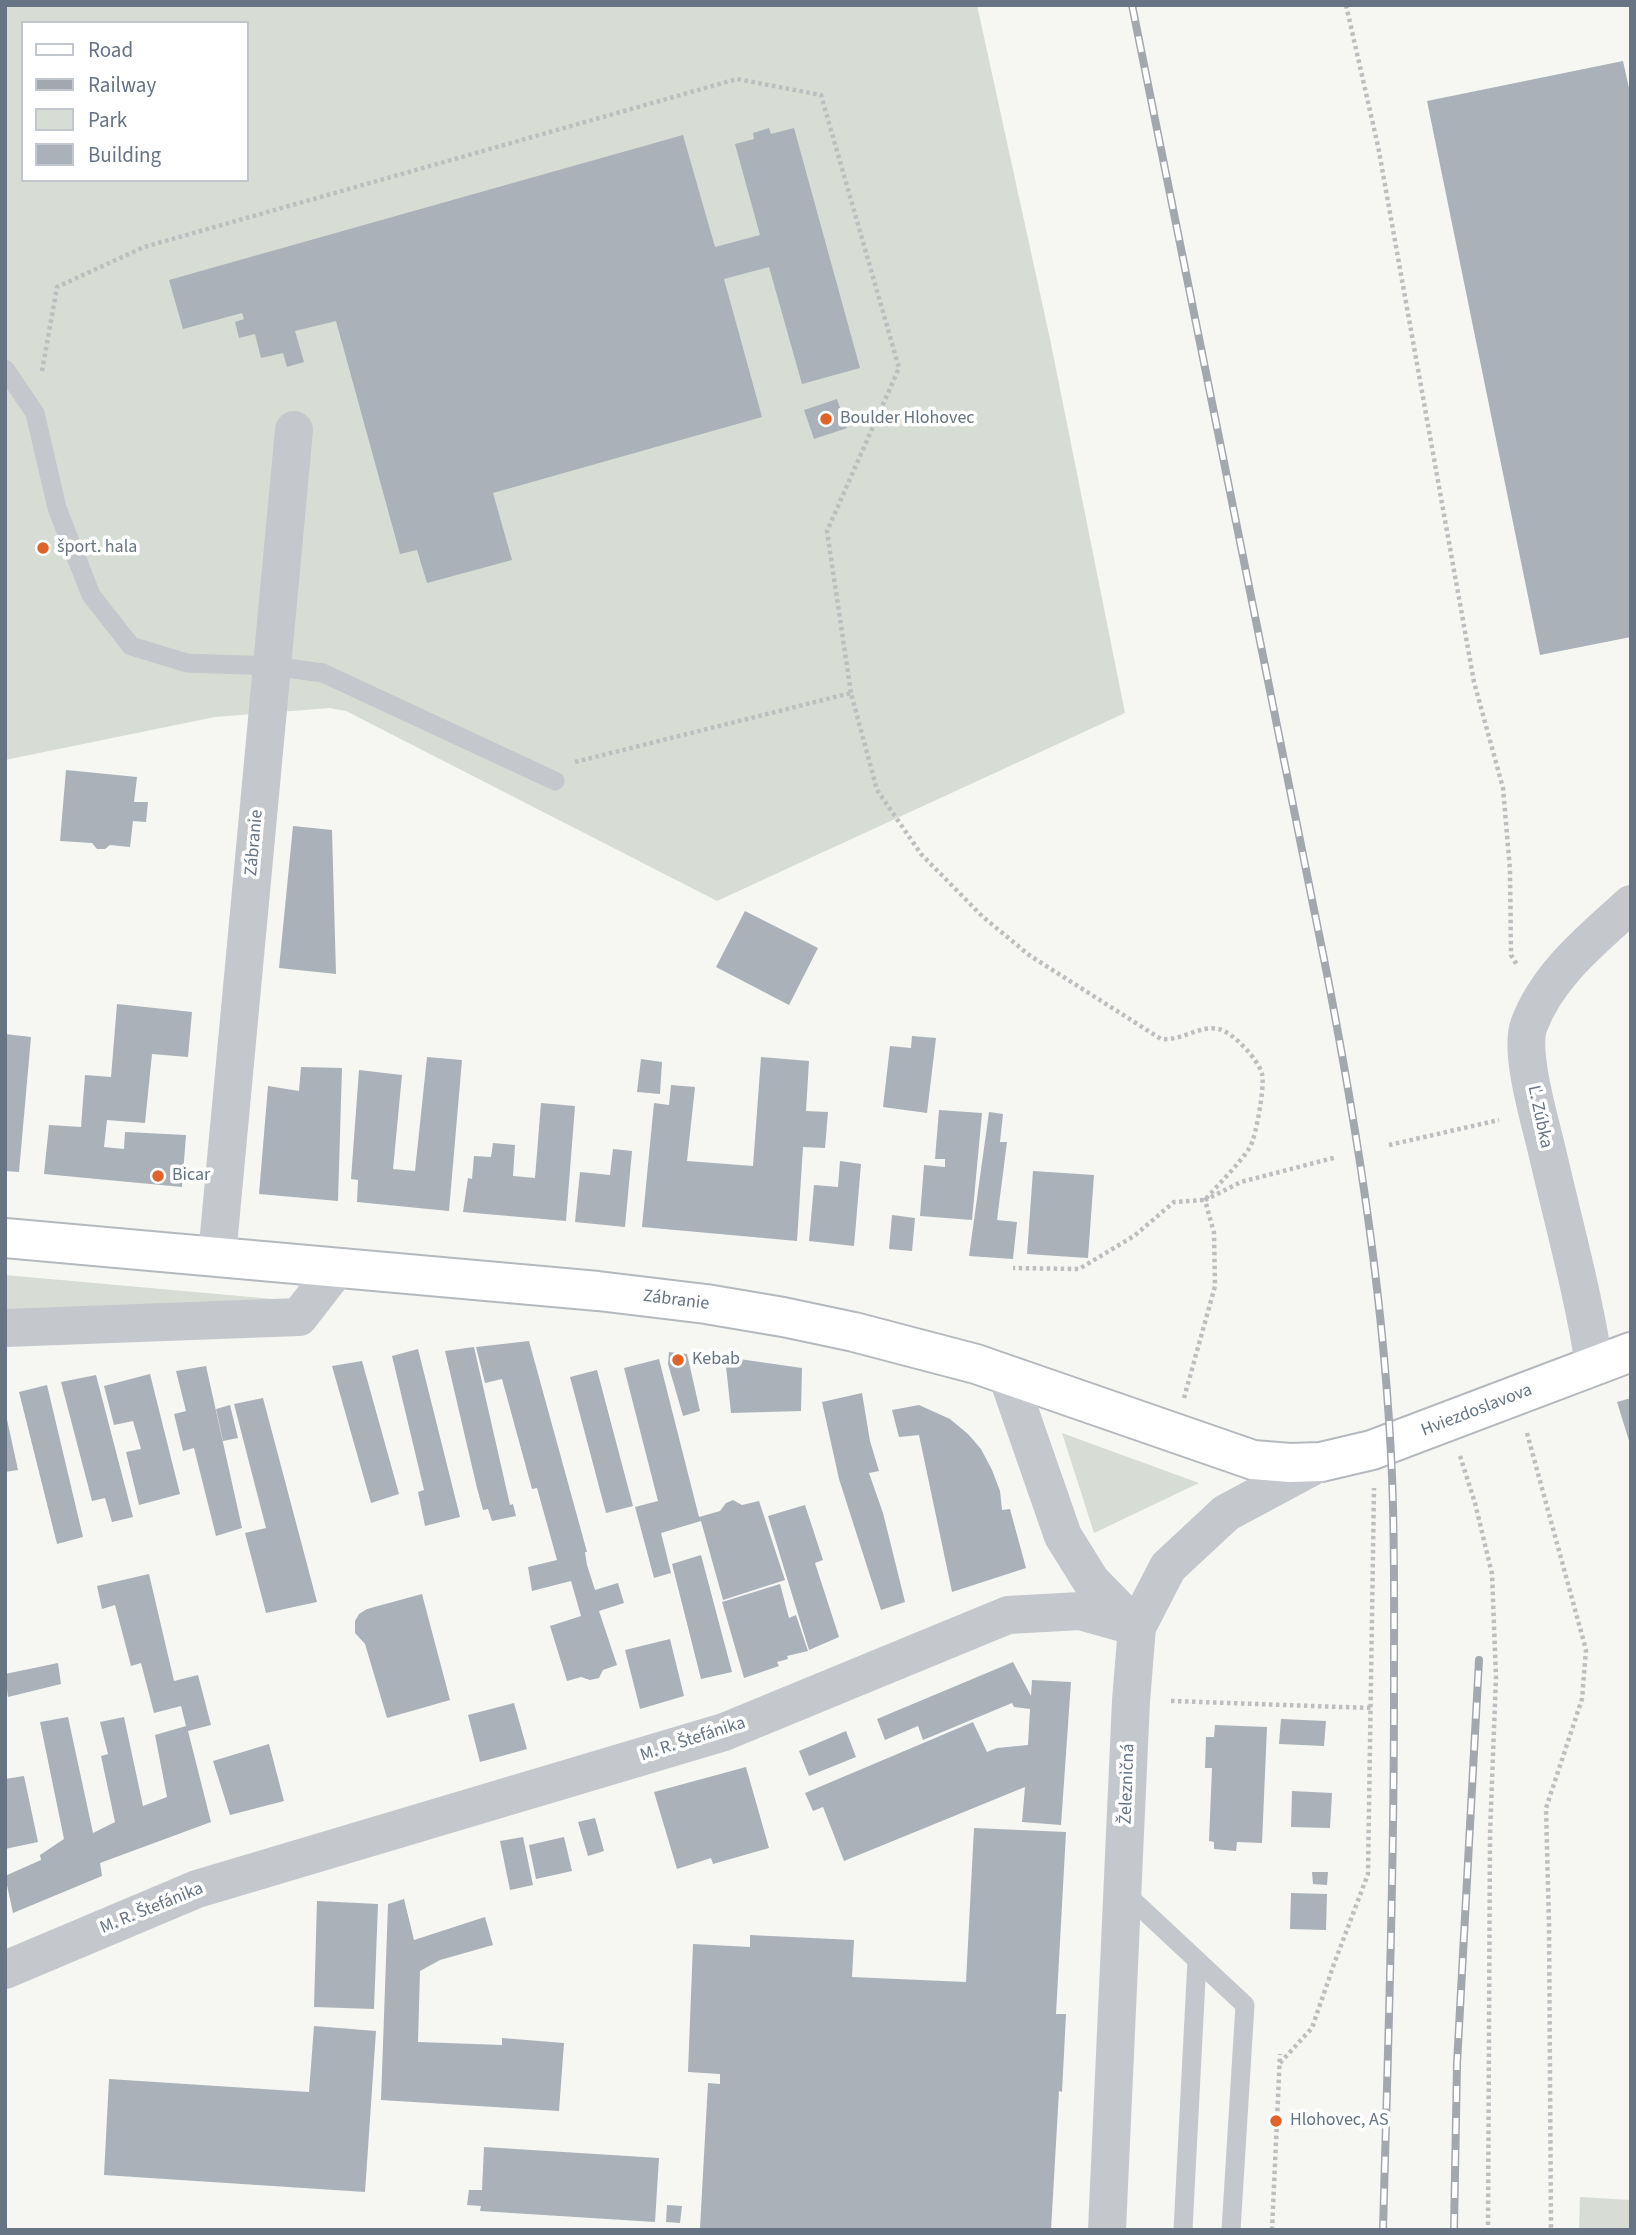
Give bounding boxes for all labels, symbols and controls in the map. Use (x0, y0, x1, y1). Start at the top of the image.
legend (21, 21, 248, 182)
text: Road (88, 35, 133, 65)
text: Railway (88, 70, 156, 100)
text: Park (88, 105, 127, 135)
text: Building (88, 140, 161, 170)
place label: Boulder Hlohovec (840, 408, 975, 430)
marker: Boulder Hlohovec (818, 411, 834, 427)
place label: šport. hala (57, 537, 137, 559)
marker: šport. hala (35, 540, 51, 556)
street label: Zábranie (241, 809, 269, 877)
street label: Ľ. Zúbka (1522, 1084, 1556, 1150)
place label: Bicar (172, 1165, 210, 1187)
marker: Bicar (150, 1168, 166, 1184)
street label: Zábranie (642, 1286, 710, 1316)
place label: Kebab (692, 1349, 740, 1371)
marker: Kebab (670, 1352, 686, 1368)
street label: Hviezdoslavova (1419, 1380, 1535, 1442)
street label: M. R. Štefánika (638, 1713, 748, 1767)
street label: Železničná (1116, 1743, 1140, 1825)
street label: M. R. Štefánika (97, 1878, 207, 1940)
place label: Hlohovec, AS (1290, 2110, 1389, 2132)
marker: Hlohovec, AS (1268, 2113, 1284, 2129)

